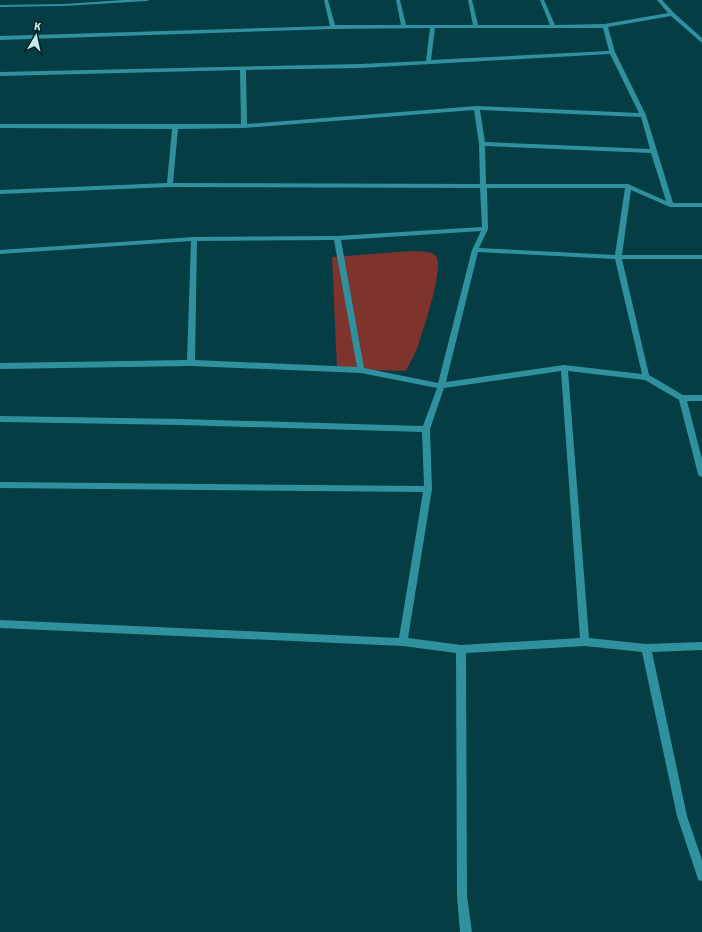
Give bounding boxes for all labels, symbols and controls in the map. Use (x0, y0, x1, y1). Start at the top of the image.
north arrow (16, 16, 56, 56)
text: K (33, 20, 42, 34)

